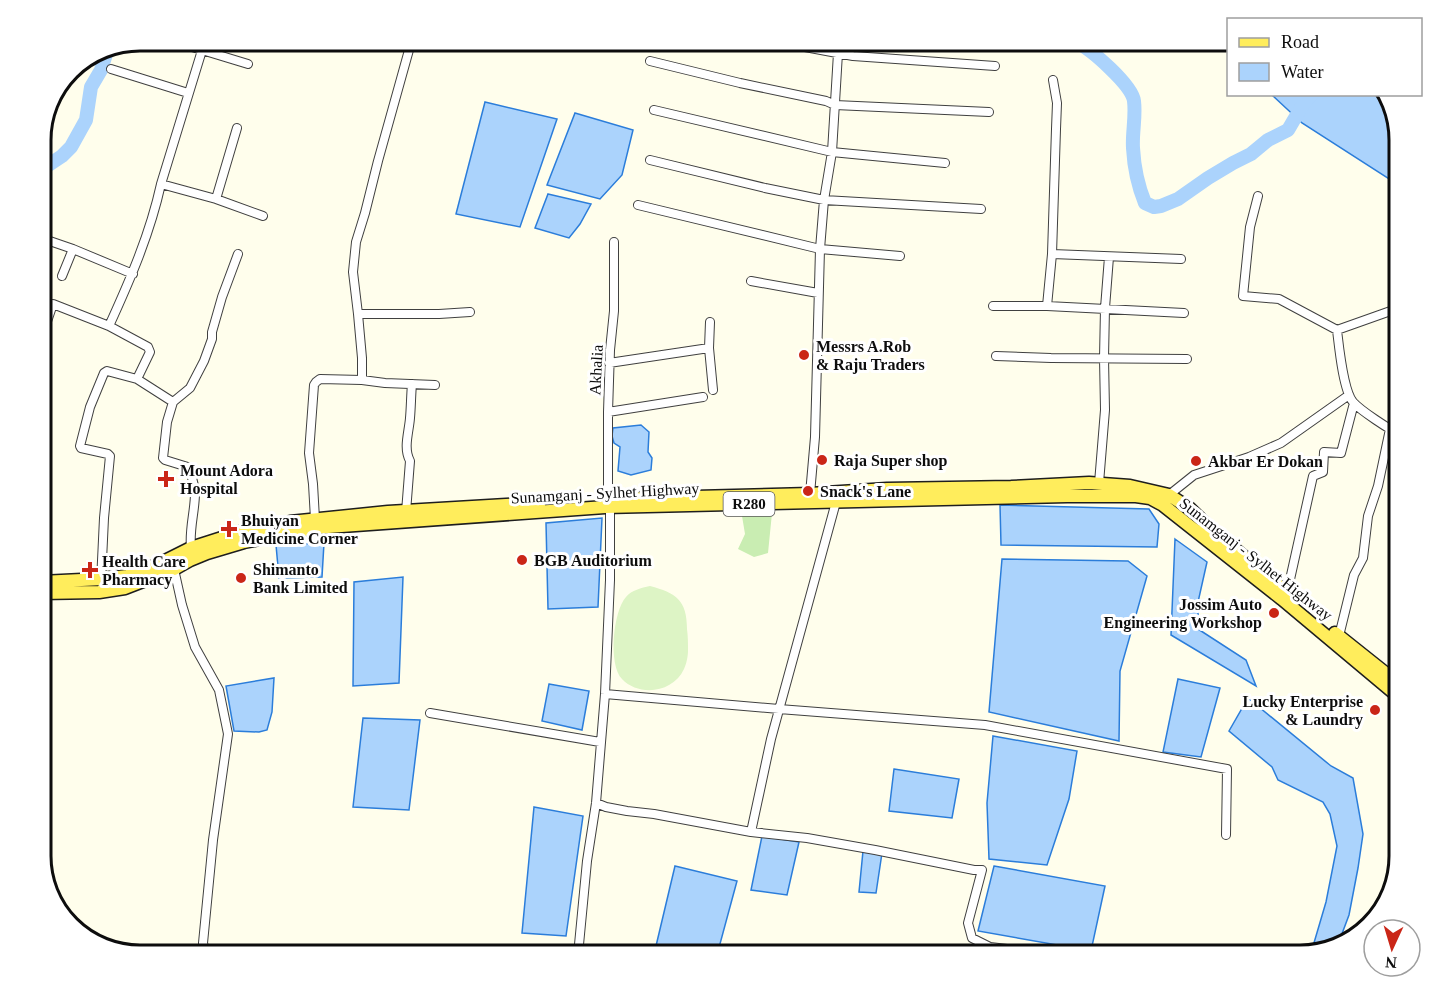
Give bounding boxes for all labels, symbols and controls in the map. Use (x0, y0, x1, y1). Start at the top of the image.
legend (1227, 18, 1422, 96)
text: Road (1281, 32, 1319, 52)
text: Water (1281, 62, 1324, 82)
place label: Messrs A.Rob & Raju Traders (816, 338, 925, 374)
street label: Akhalia (586, 344, 606, 396)
marker: Messrs A.Rob & Raju Traders (797, 348, 811, 362)
place label: Raja Super shop (834, 452, 948, 470)
marker: Raja Super shop (815, 453, 829, 467)
place label: Akbar Er Dokan (1208, 453, 1323, 470)
marker: Akbar Er Dokan (1189, 454, 1203, 468)
place label: Mount Adora Hospital (180, 462, 273, 498)
marker: Mount Adora Hospital (157, 470, 175, 488)
street label: Sunamganj - Sylhet Highway (510, 480, 700, 507)
place label: Snack's Lane (820, 483, 911, 500)
marker: Snack's Lane (801, 484, 815, 498)
road number: R280 (724, 492, 774, 516)
street label: Sunamganj - Sylhet Highway (1176, 494, 1336, 625)
place label: Bhuiyan Medicine Corner (241, 512, 358, 547)
marker: Bhuiyan Medicine Corner (222, 522, 236, 536)
place label: BGB Auditorium (534, 552, 652, 569)
place label: Health Care Pharmacy (102, 553, 186, 589)
marker: BGB Auditorium (515, 553, 529, 567)
place label: Shimanto Bank Limited (253, 561, 348, 596)
marker: Health Care Pharmacy (83, 563, 97, 577)
marker: Shimanto Bank Limited (234, 571, 248, 585)
place label: Jossim Auto Engineering Workshop (1104, 596, 1262, 632)
marker: Jossim Auto Engineering Workshop (1267, 606, 1281, 620)
place label: Lucky Enterprise & Laundry (1243, 693, 1363, 729)
marker: Lucky Enterprise & Laundry (1368, 703, 1382, 717)
north arrow (1362, 918, 1422, 978)
text: N (1384, 954, 1397, 971)

